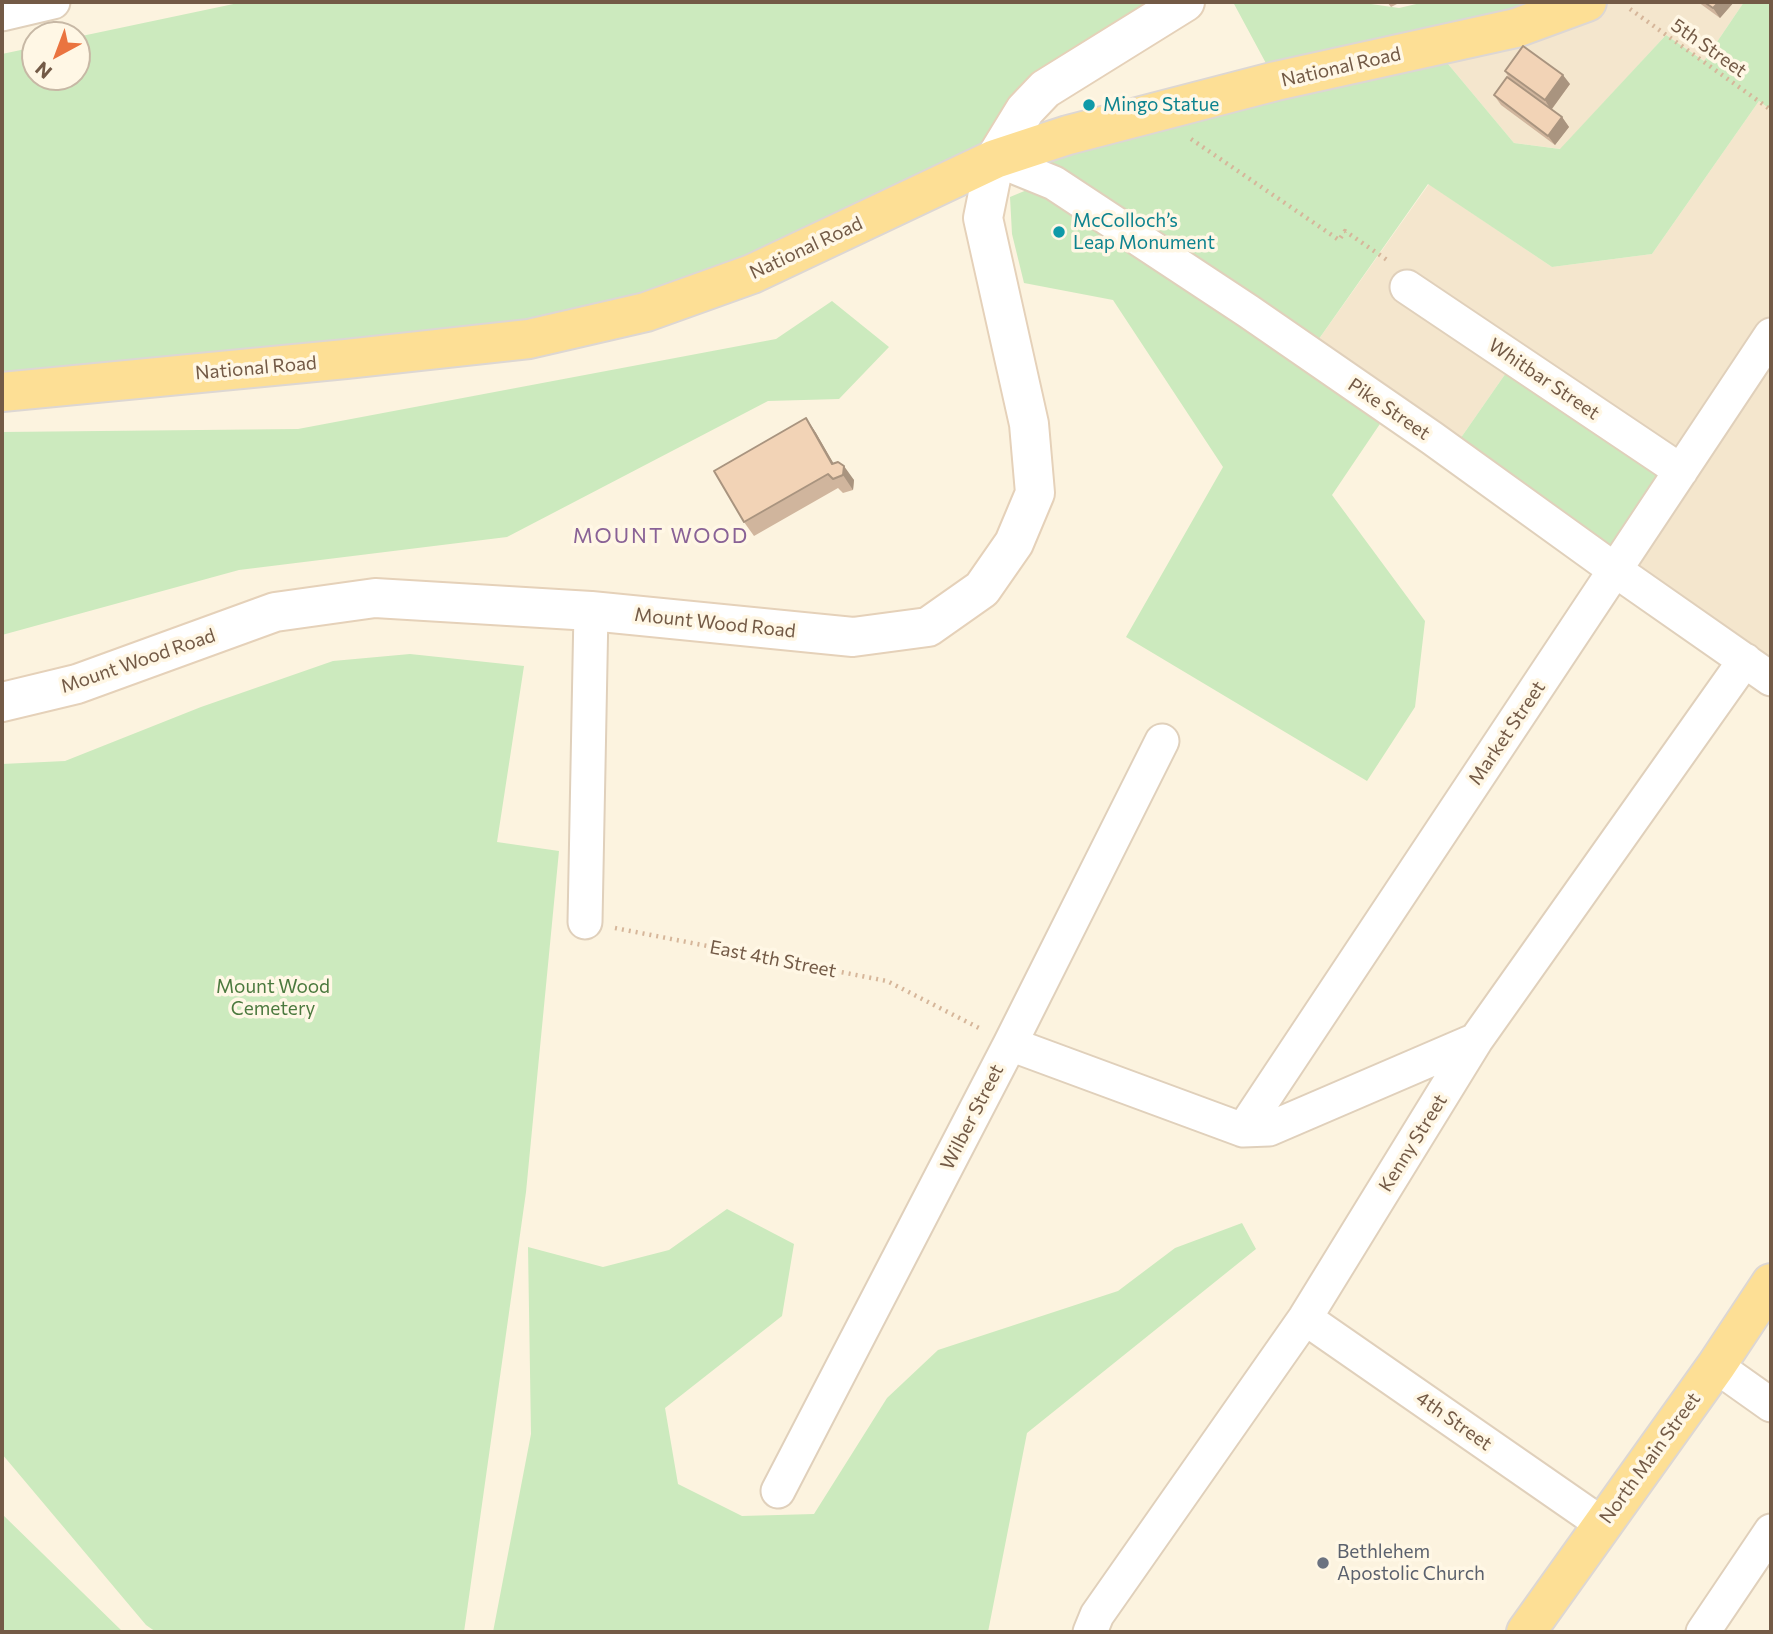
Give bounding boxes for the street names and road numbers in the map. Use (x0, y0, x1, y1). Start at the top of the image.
street label: 5th Street (1667, 14, 1751, 82)
street label: National Road (1279, 42, 1403, 92)
street label: National Road (746, 212, 866, 284)
street label: Whitbar Street (1484, 333, 1604, 425)
street label: National Road (194, 351, 318, 385)
street label: Pike Street (1344, 373, 1434, 445)
street label: Mount Wood Road (633, 603, 797, 643)
street label: Mount Wood Road (58, 624, 218, 698)
street label: Market Street (1464, 677, 1550, 789)
street label: East 4th Street (708, 936, 838, 982)
street label: Wilber Street (936, 1060, 1008, 1174)
street label: Kenny Street (1374, 1090, 1452, 1196)
street label: 4th Street (1412, 1387, 1496, 1455)
street label: North Main Street (1595, 1388, 1705, 1528)

